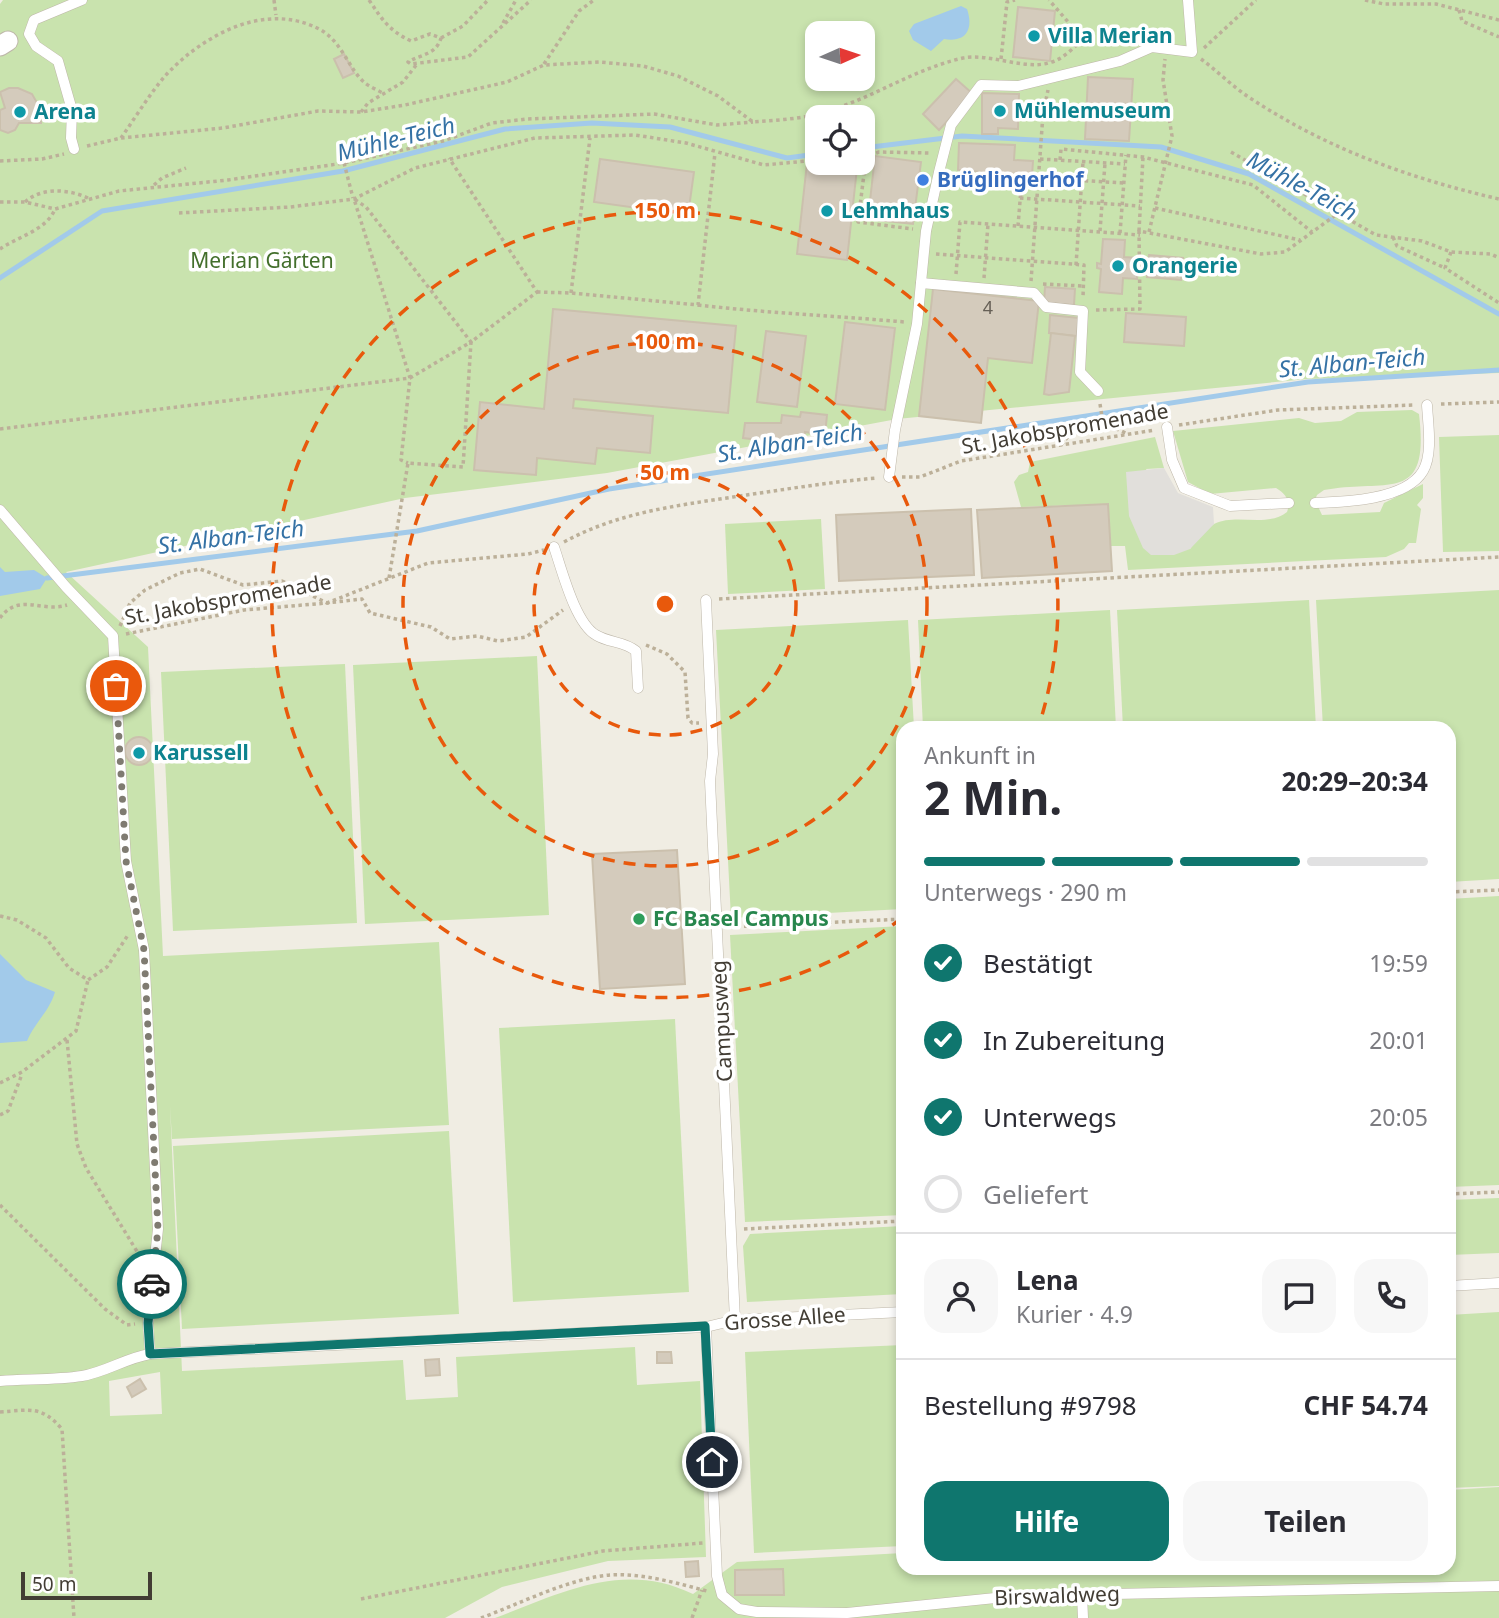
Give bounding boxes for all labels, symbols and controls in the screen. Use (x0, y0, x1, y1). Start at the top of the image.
north arrow (805, 21, 875, 91)
map controls (805, 21, 875, 175)
place label: Villa Merian (1048, 21, 1173, 49)
marker: Villa Merian (1026, 28, 1042, 44)
place label: Mühlemuseum (1014, 96, 1171, 124)
place label: Arena (34, 97, 96, 125)
marker: Mühlemuseum (992, 103, 1008, 119)
marker: Arena (12, 104, 28, 120)
button: locate (805, 105, 875, 175)
water label: Mühle-Teich (333, 108, 458, 168)
water label: Mühle-Teich (1242, 143, 1363, 228)
place label: Brüglingerhof (937, 165, 1085, 193)
marker: Brüglingerhof (915, 172, 931, 188)
text: 150 m (634, 196, 696, 224)
place label: Lehmhaus (841, 196, 950, 224)
marker: Lehmhaus (819, 203, 835, 219)
park label: Merian Gärten (190, 246, 334, 274)
place label: Orangerie (1132, 251, 1238, 279)
marker: Orangerie (1110, 258, 1126, 274)
house number: 4 (983, 295, 993, 319)
text: 100 m (634, 327, 696, 355)
water label: St. Alban-Teich (1277, 340, 1427, 384)
street label: St. Jakobspromenade (959, 396, 1170, 460)
water label: St. Alban-Teich (715, 415, 865, 469)
text: 50 m (640, 458, 690, 486)
water label: St. Alban-Teich (156, 511, 306, 561)
street label: St. Jakobspromenade (122, 567, 333, 631)
centre of rings (653, 592, 677, 616)
pin (86, 656, 146, 716)
icon: bag (97, 667, 135, 705)
place label: Karussell (153, 738, 249, 766)
text: Ankunft in (924, 739, 1036, 771)
marker: Karussell (131, 745, 147, 761)
text: 20:29–20:34 (1281, 763, 1428, 799)
text: 2 Min. (924, 766, 1062, 828)
text: Unterwegs · 290 m (924, 876, 1127, 908)
place label: FC Basel Campus (653, 904, 829, 932)
marker: FC Basel Campus (631, 911, 647, 927)
icon: check (924, 944, 962, 982)
text: Bestätigt (983, 945, 1092, 981)
text: 19:59 (1369, 947, 1428, 979)
street label: Campusweg (704, 959, 738, 1083)
icon: check (924, 1021, 962, 1059)
text: In Zubereitung (983, 1022, 1165, 1058)
text: 20:01 (1369, 1024, 1428, 1056)
icon: check (924, 1098, 962, 1136)
text: Unterwegs (983, 1099, 1116, 1135)
text: 20:05 (1369, 1101, 1428, 1133)
text: Geliefert (983, 1176, 1088, 1212)
courier (117, 1249, 187, 1319)
button: person (924, 1259, 998, 1333)
button: chat (1262, 1259, 1336, 1333)
button: phone (1354, 1259, 1428, 1333)
text: Lena (1016, 1262, 1079, 1298)
icon: car (133, 1265, 171, 1303)
text: Kurier · 4.9 (1016, 1298, 1133, 1330)
street label: Grosse Allee (723, 1300, 847, 1336)
text: Bestellung #9798 (924, 1387, 1137, 1423)
text: CHF 54.74 (1304, 1387, 1428, 1423)
pin (682, 1432, 742, 1492)
icon: home (693, 1443, 731, 1481)
button: Hilfe (924, 1481, 1169, 1561)
button: Teilen (1183, 1481, 1428, 1561)
scale bar (21, 1569, 152, 1601)
text: 50 m (32, 1571, 76, 1597)
street label: Birswaldweg (994, 1579, 1120, 1611)

